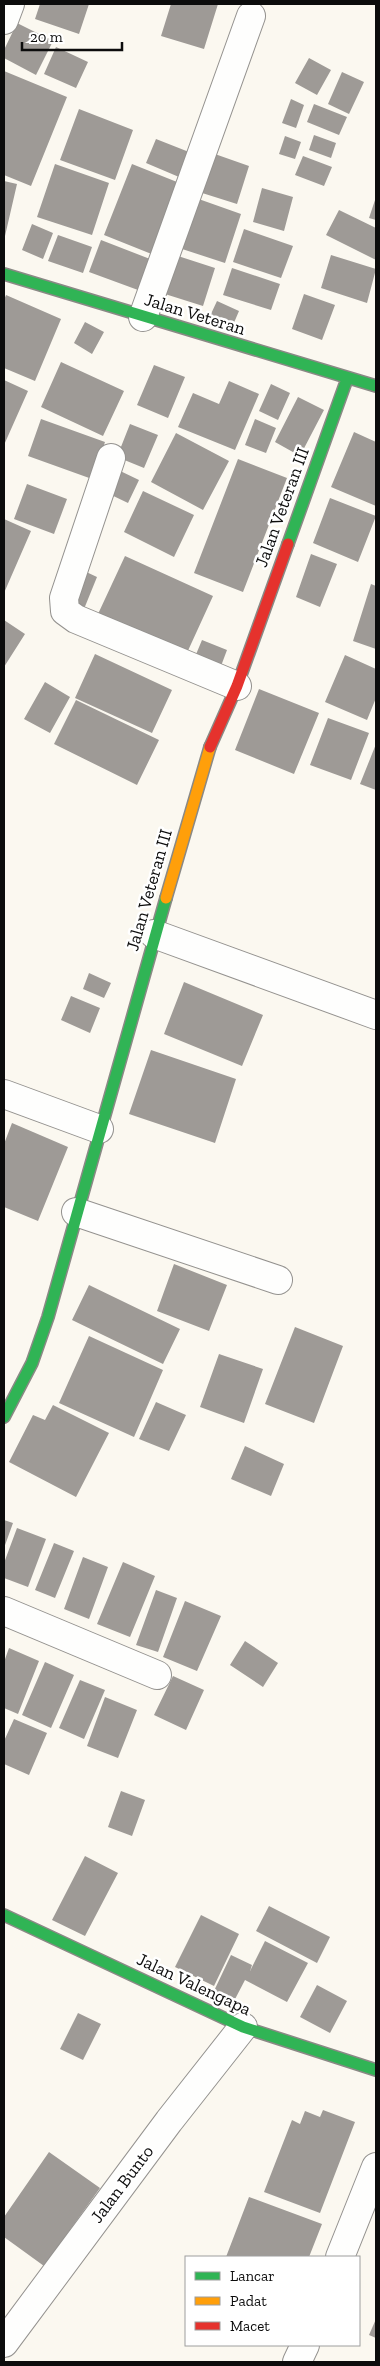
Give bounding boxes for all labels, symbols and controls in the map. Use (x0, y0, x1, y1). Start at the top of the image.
scale bar (22, 20, 122, 52)
text: 20 m (30, 28, 63, 46)
street label: Jalan Veteran (142, 288, 249, 340)
street label: Jalan Veteran III (250, 444, 314, 570)
street label: Jalan Veteran III (121, 826, 177, 954)
street label: Jalan Valengapa (133, 1948, 255, 2020)
street label: Jalan Bunto (86, 2141, 158, 2227)
legend (185, 2256, 360, 2346)
text: Lancar (230, 2267, 275, 2285)
text: Padat (230, 2292, 267, 2310)
text: Macet (230, 2317, 270, 2335)

